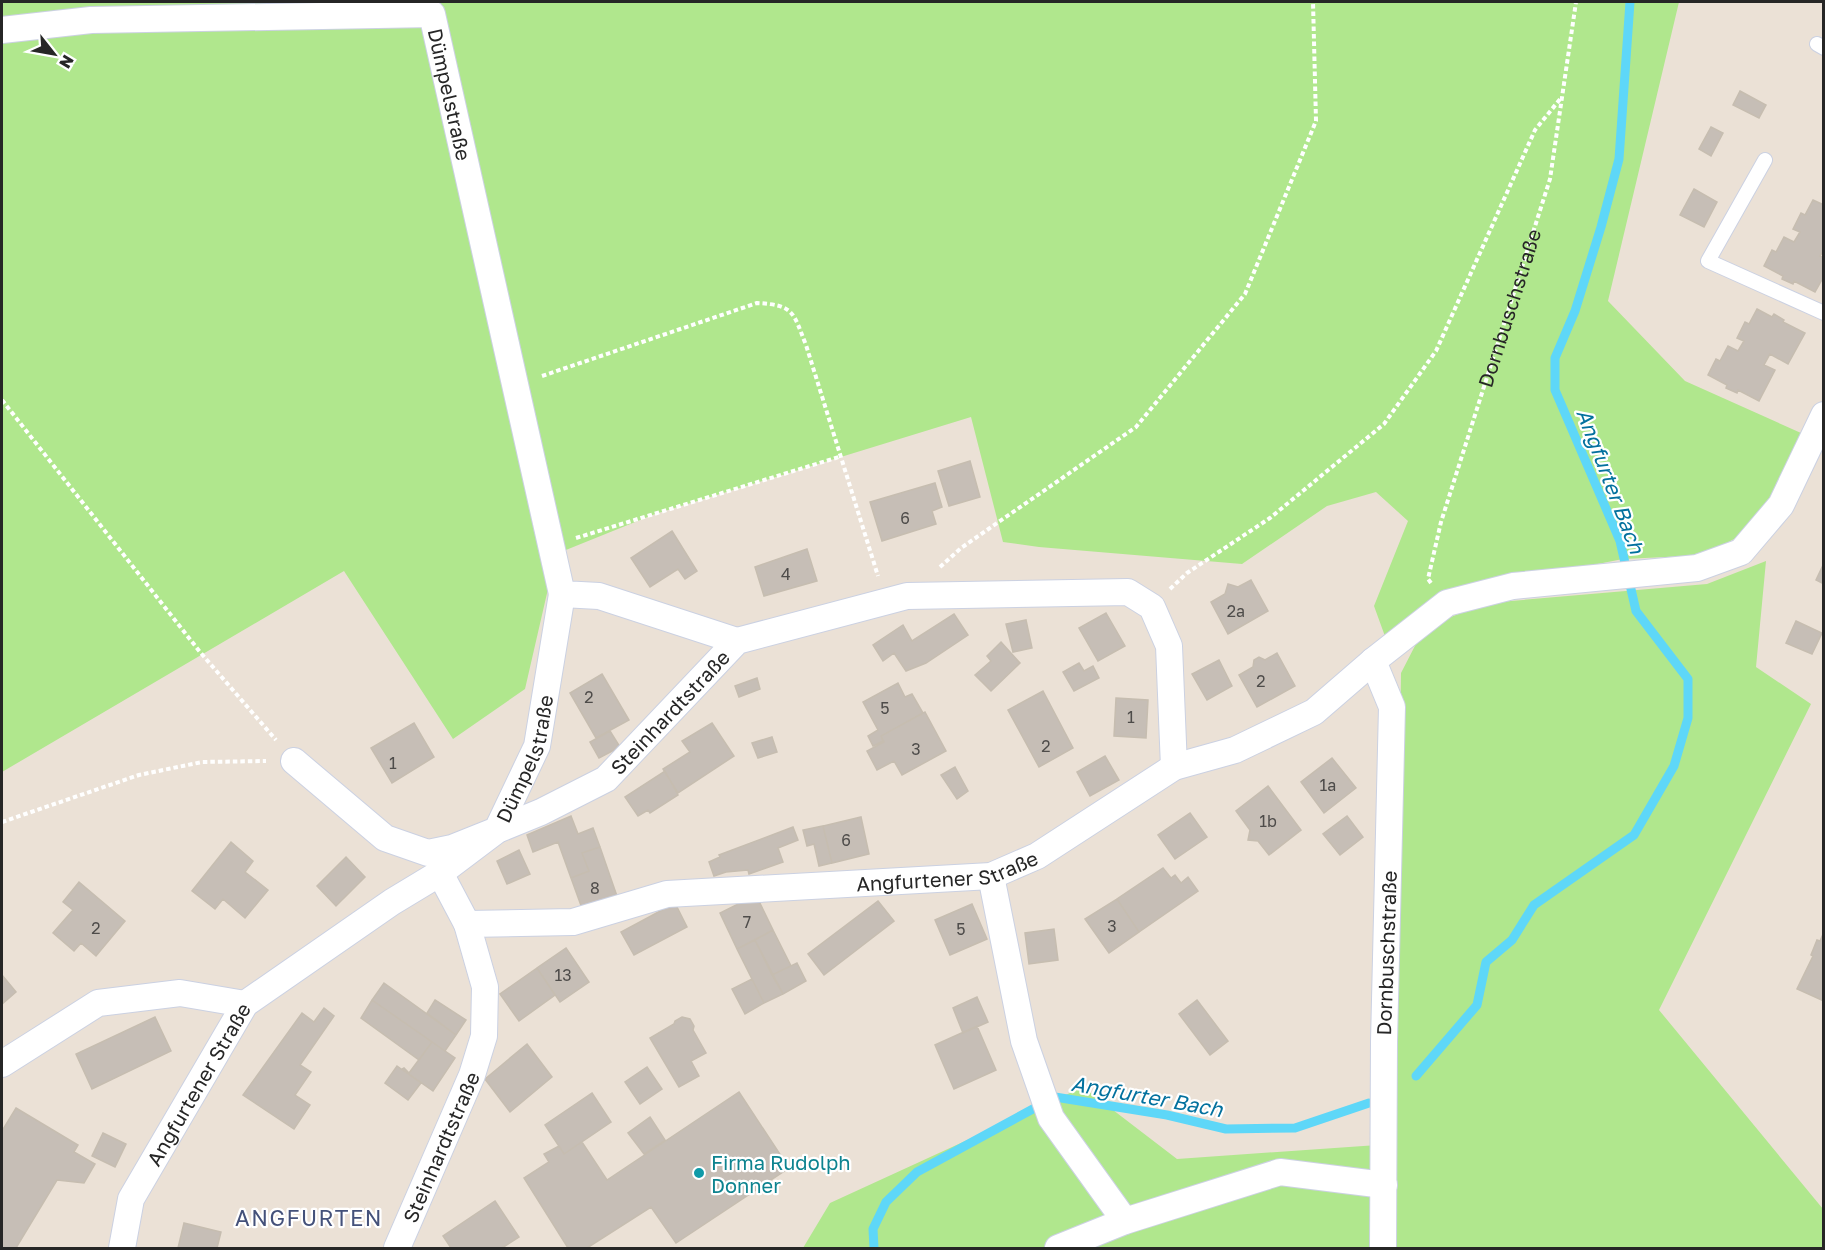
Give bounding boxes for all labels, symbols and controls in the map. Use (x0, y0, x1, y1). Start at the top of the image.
north arrow (24, 24, 84, 84)
street label: Dümpelstraße (424, 26, 476, 163)
text: N (55, 51, 79, 72)
street label: Dornbuschstraße (1473, 226, 1545, 390)
water label: Angfurter Bach (1571, 405, 1651, 558)
house number: 6 (900, 508, 910, 528)
house number: 4 (781, 564, 791, 584)
house number: 2a (1227, 601, 1245, 621)
street label: Steinhardtstraße (605, 645, 734, 779)
house number: 2 (1256, 671, 1266, 691)
house number: 2 (584, 687, 594, 707)
street label: Dümpelstraße (490, 693, 557, 826)
house number: 5 (880, 698, 890, 718)
house number: 1 (1127, 707, 1135, 727)
house number: 2 (1041, 736, 1051, 756)
house number: 3 (911, 739, 921, 759)
house number: 1 (389, 753, 397, 773)
house number: 1a (1320, 775, 1336, 795)
house number: 1b (1259, 811, 1277, 831)
house number: 6 (841, 830, 851, 850)
street label: Angfurtener Straße (856, 845, 1041, 895)
street label: Dornbuschstraße (1371, 870, 1401, 1036)
house number: 8 (590, 878, 600, 898)
house number: 7 (743, 912, 751, 932)
house number: 3 (1107, 916, 1117, 936)
house number: 2 (91, 918, 101, 938)
house number: 5 (956, 919, 966, 939)
house number: 13 (554, 965, 572, 985)
street label: Angfurtener Straße (141, 998, 255, 1170)
street label: Steinhardtstraße (398, 1068, 484, 1226)
water label: Angfurter Bach (1069, 1070, 1226, 1122)
place label: Firma Rudolph Donner (711, 1150, 851, 1197)
marker: Firma Rudolph Donner (692, 1166, 706, 1180)
district label: ANGFURTEN (235, 1204, 383, 1231)

